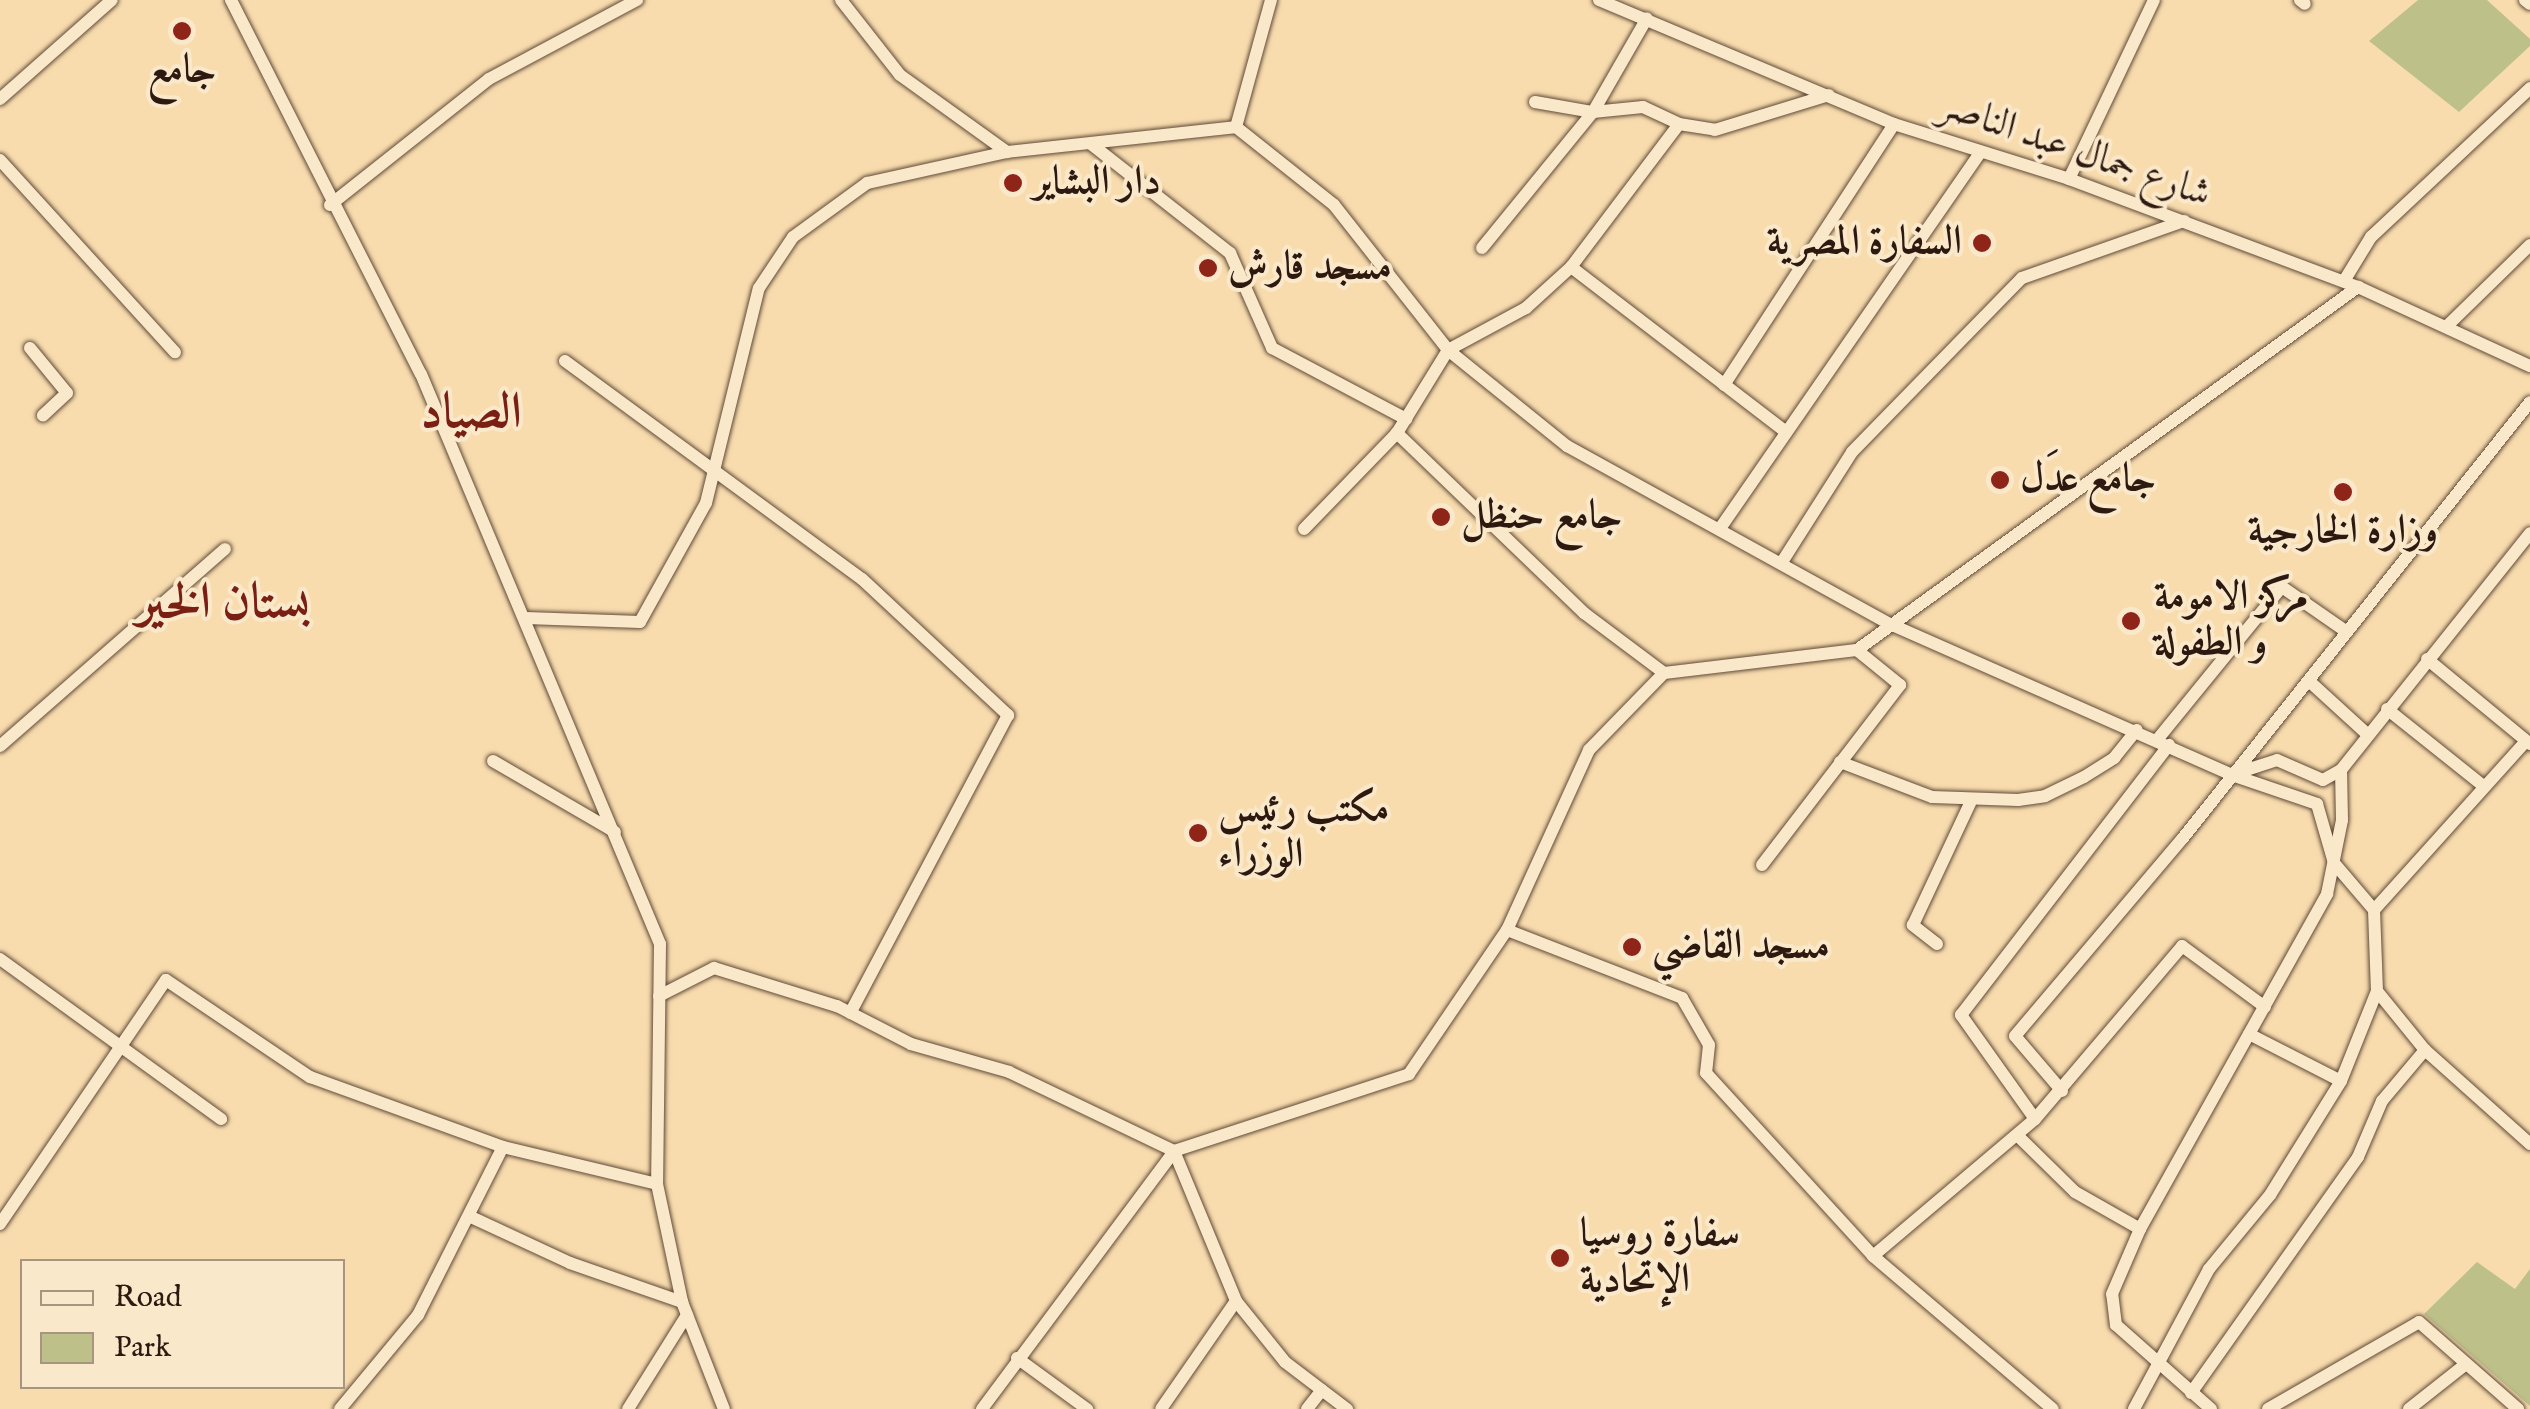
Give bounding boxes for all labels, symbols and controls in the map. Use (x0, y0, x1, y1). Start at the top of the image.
marker: جامع (171, 20, 193, 42)
place label: جامع (148, 47, 216, 95)
street label: شارع جمال عبد الناصر (1933, 82, 2217, 220)
place label: دار البشاير (1033, 159, 1161, 207)
marker: دار البشاير (1002, 172, 1024, 194)
place label: السفارة المصرية (1767, 219, 1962, 267)
marker: السفارة المصرية (1971, 232, 1993, 254)
place label: مسجد قارش (1228, 244, 1392, 292)
marker: مسجد قارش (1197, 257, 1219, 279)
district label: الصياد (420, 384, 522, 444)
place label: جامع عدَل (2020, 456, 2156, 504)
marker: جامع عدَل (1989, 469, 2011, 491)
marker: وزارة الخارجية (2332, 481, 2354, 503)
place label: جامع حنظل (1461, 493, 1622, 541)
marker: جامع حنظل (1430, 506, 1452, 528)
place label: وزارة الخارجية (2248, 508, 2438, 556)
district label: بستان الخير (136, 574, 310, 634)
place label: مركز الامومة و الطفولة (2154, 574, 2308, 668)
marker: مركز الامومة و الطفولة (2118, 608, 2144, 634)
place label: مكتب رئيس الوزراء (1218, 786, 1389, 880)
marker: مكتب رئيس الوزراء (1187, 822, 1209, 844)
place label: مسجد القاضي (1652, 923, 1830, 971)
marker: مسجد القاضي (1621, 936, 1643, 958)
place label: سفارة روسيا الإتحادية (1580, 1211, 1740, 1305)
marker: سفارة روسيا الإتحادية (1549, 1247, 1571, 1269)
legend (20, 1259, 345, 1389)
text: Road (114, 1279, 182, 1317)
text: Park (114, 1329, 171, 1367)

